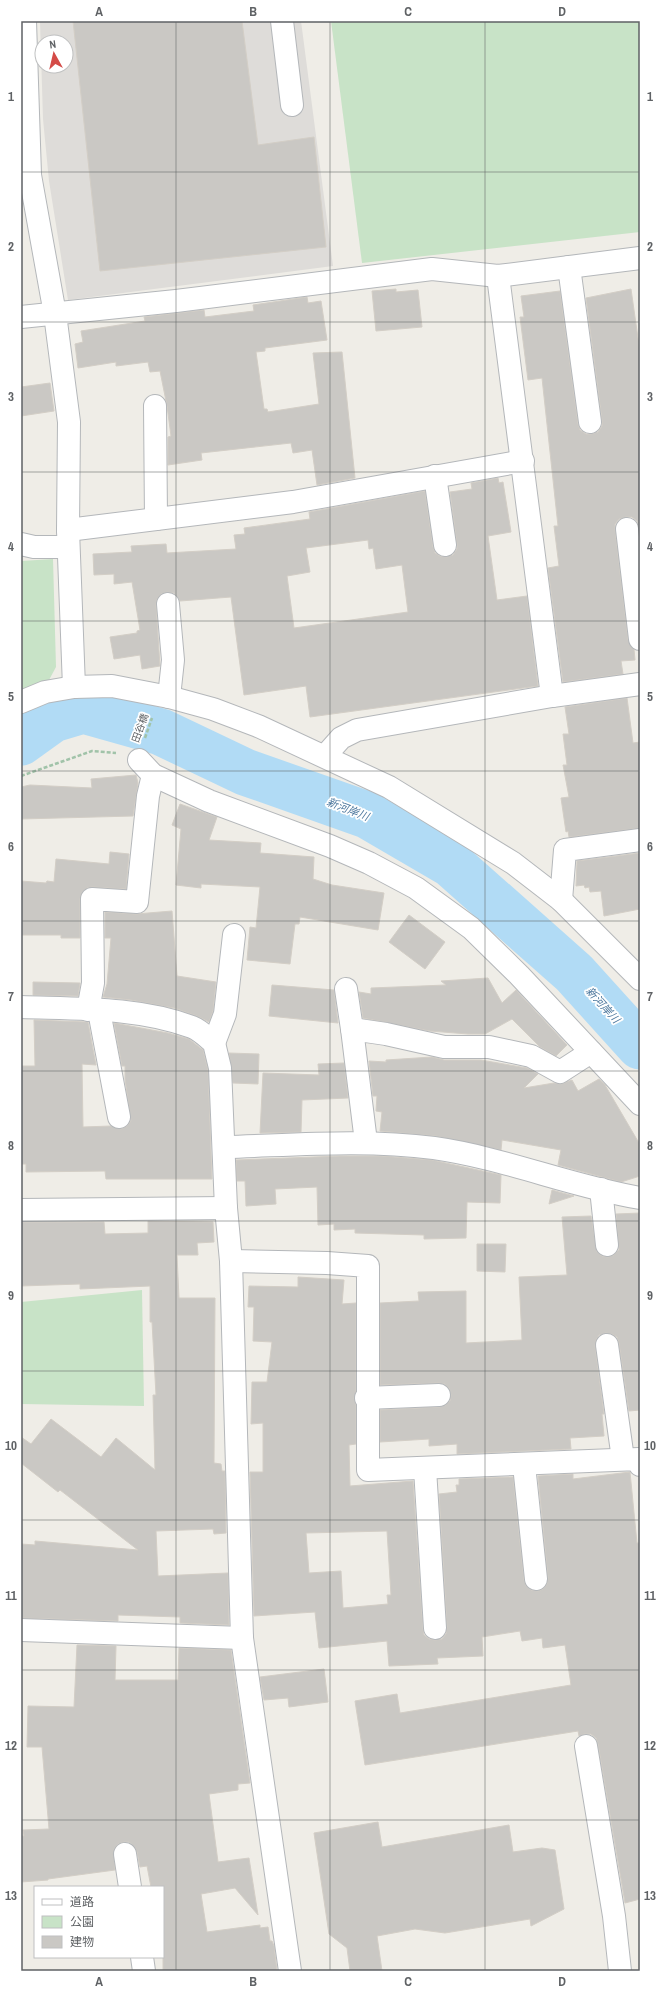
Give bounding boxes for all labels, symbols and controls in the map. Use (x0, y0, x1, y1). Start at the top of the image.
text: A (95, 3, 103, 20)
text: B (249, 3, 257, 20)
text: C (404, 3, 412, 20)
text: D (558, 3, 566, 20)
north arrow (34, 34, 74, 74)
text: N (48, 37, 57, 51)
text: 1 (8, 88, 14, 105)
text: 1 (647, 88, 653, 105)
text: 2 (8, 238, 14, 255)
text: 2 (647, 238, 653, 255)
text: 3 (8, 388, 14, 405)
text: 3 (647, 388, 653, 405)
text: 4 (8, 538, 14, 555)
text: 4 (647, 538, 653, 555)
text: 5 (8, 688, 14, 705)
text: 5 (647, 688, 653, 705)
street label: 田谷橋 (129, 712, 151, 744)
water label: 新河岸川 (325, 795, 372, 824)
text: 6 (8, 838, 14, 855)
text: 6 (647, 838, 653, 855)
water label: 新河岸川 (583, 984, 624, 1027)
text: 7 (8, 988, 14, 1005)
text: 7 (647, 988, 653, 1005)
text: 8 (8, 1137, 14, 1154)
text: 8 (647, 1137, 653, 1154)
text: 9 (8, 1287, 14, 1304)
text: 9 (647, 1287, 653, 1304)
text: 10 (5, 1437, 17, 1454)
text: 10 (644, 1437, 656, 1454)
text: 11 (5, 1587, 17, 1604)
text: 11 (644, 1587, 656, 1604)
text: 12 (5, 1737, 17, 1754)
text: 12 (644, 1737, 656, 1754)
legend (34, 1886, 164, 1958)
text: 13 (5, 1887, 17, 1904)
text: 13 (644, 1887, 656, 1904)
text: 道路 (70, 1894, 94, 1910)
text: 公園 (70, 1914, 94, 1930)
text: 建物 (70, 1934, 94, 1950)
text: A (95, 1973, 103, 1990)
text: B (249, 1973, 257, 1990)
text: C (404, 1973, 412, 1990)
text: D (558, 1973, 566, 1990)

